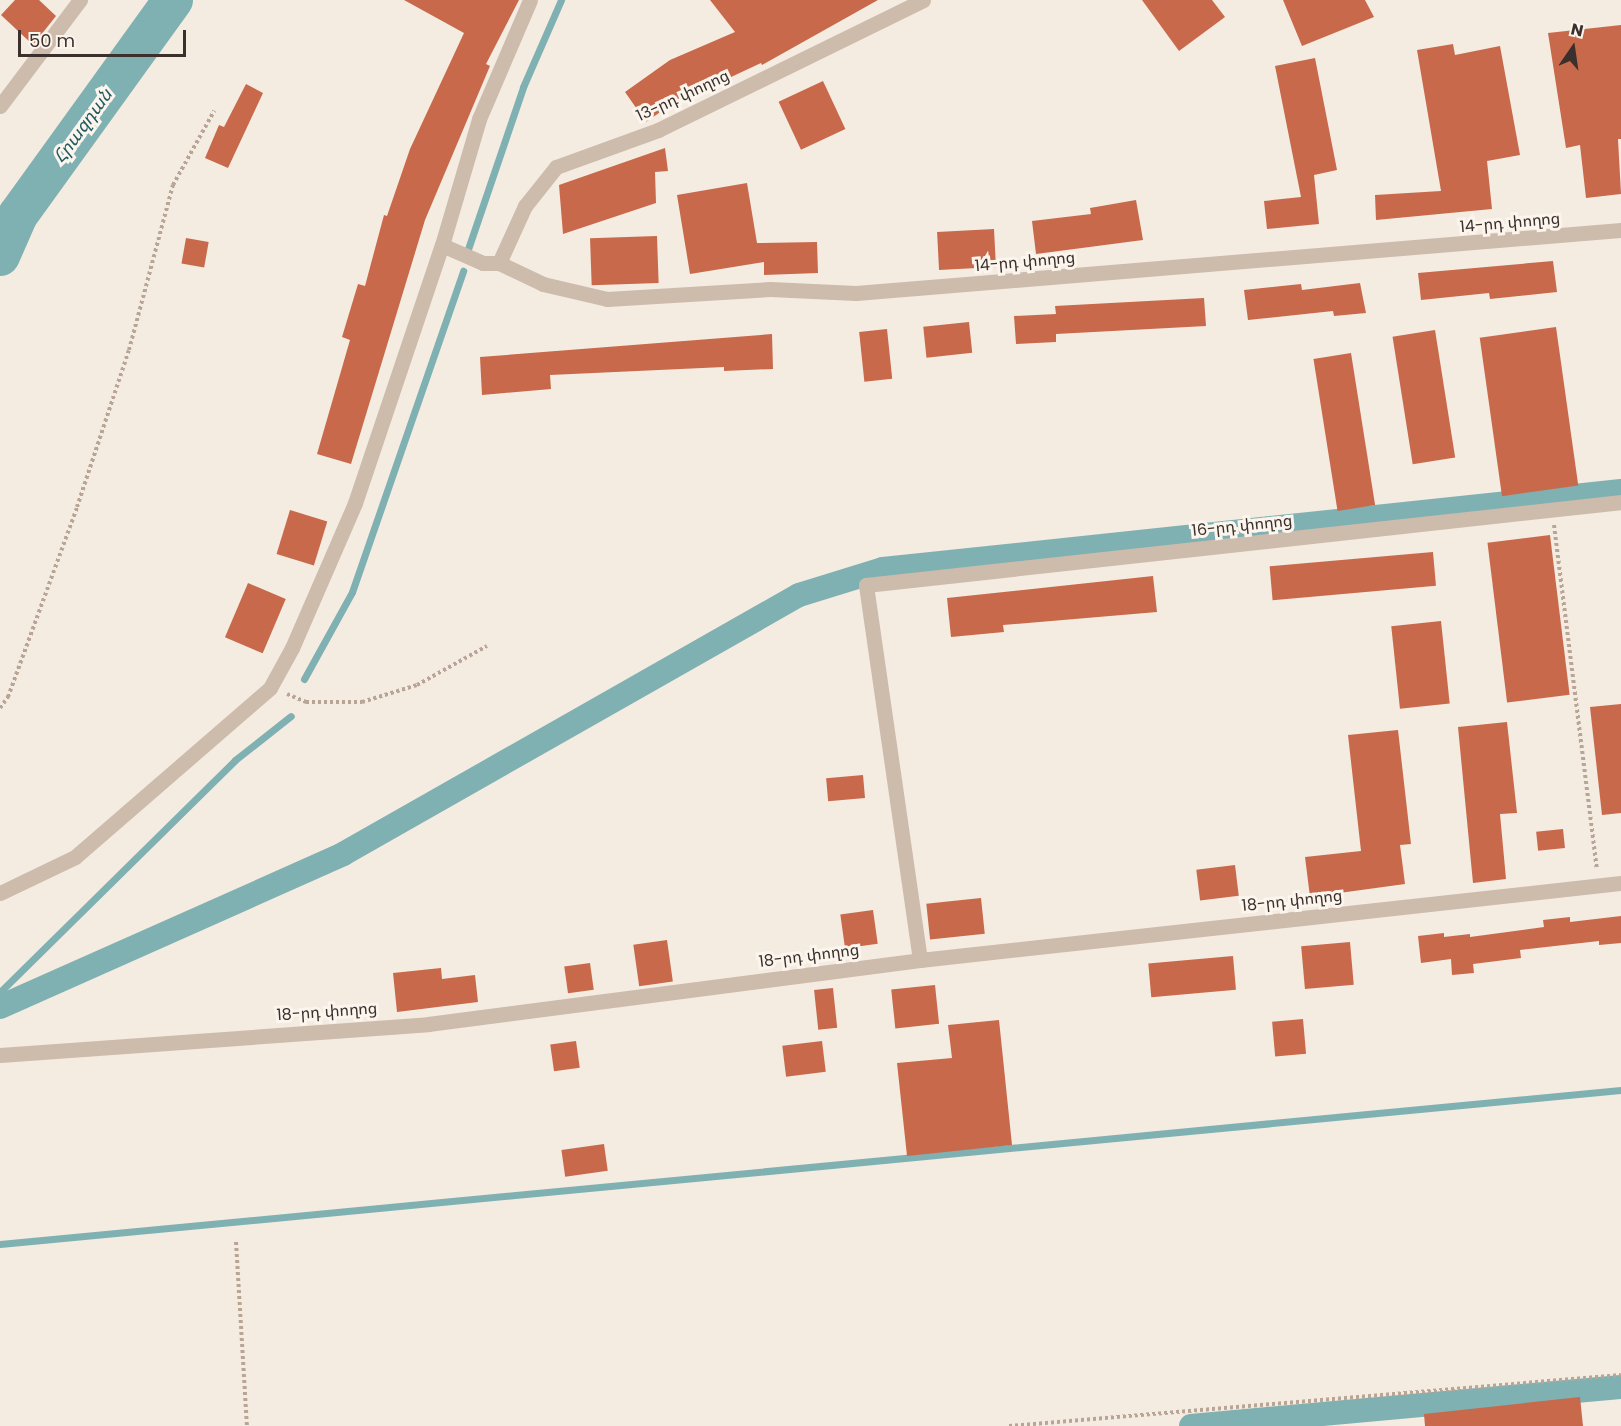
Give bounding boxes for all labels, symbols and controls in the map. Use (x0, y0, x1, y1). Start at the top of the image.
text: N (1569, 17, 1586, 43)
scale bar (21, 18, 189, 56)
north arrow (1543, 18, 1603, 78)
text: 50 m (29, 28, 75, 53)
street label: 13-րդ փողոց (634, 66, 732, 126)
water label: Հրազդան (49, 85, 117, 167)
street label: 14-րդ փողոց (1459, 209, 1561, 237)
street label: 14-րդ փողոց (974, 248, 1076, 276)
street label: 16-րդ փողոց (1191, 511, 1293, 541)
street label: 18-րդ փողոց (1241, 886, 1343, 916)
street label: 18-րդ փողոց (758, 940, 860, 972)
street label: 18-րդ փողոց (276, 999, 378, 1025)

